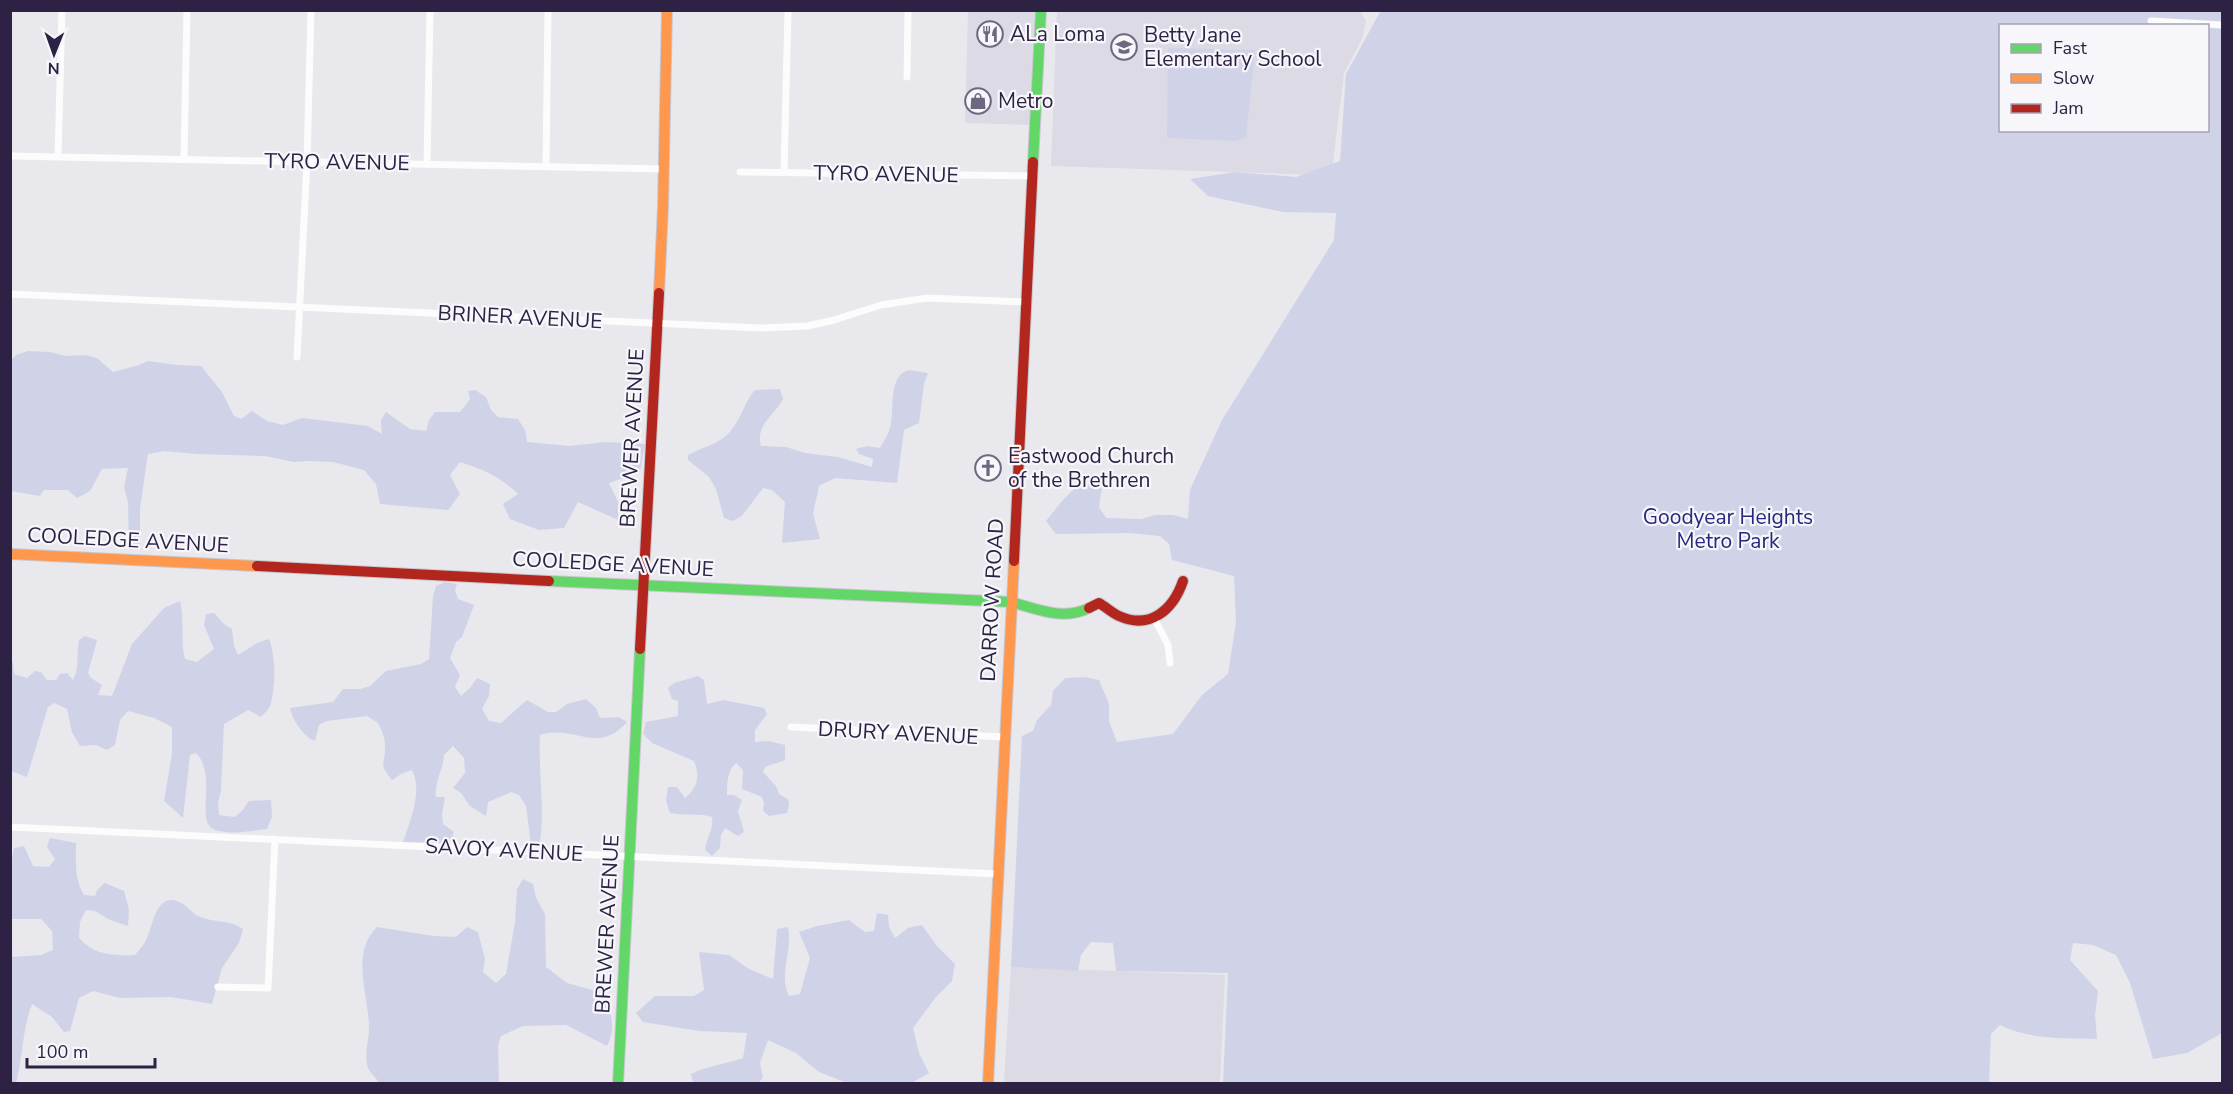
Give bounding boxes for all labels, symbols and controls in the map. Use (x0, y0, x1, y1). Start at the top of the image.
restaurant icon: ALa Loma (975, 19, 1005, 49)
place label: ALa Loma (1010, 20, 1105, 48)
place label: Betty Jane Elementary School (1144, 21, 1322, 73)
north arrow (24, 24, 84, 84)
legend (1999, 24, 2209, 132)
school or university icon: Betty Jane Elementary School (1109, 32, 1139, 62)
text: Fast (2053, 36, 2088, 60)
text: N (48, 57, 60, 79)
text: Slow (2053, 66, 2094, 90)
shop icon: Metro (963, 86, 993, 116)
place label: Metro (998, 87, 1054, 115)
text: Jam (2052, 96, 2084, 120)
street label: TYRO AVENUE (264, 147, 410, 177)
street label: TYRO AVENUE (813, 159, 959, 189)
street label: BRINER AVENUE (437, 299, 603, 335)
street label: BREWER AVENUE (613, 348, 651, 528)
place label: Eastwood Church of the Brethren (1008, 442, 1174, 494)
church icon: Eastwood Church of the Brethren (973, 453, 1003, 483)
park label: Goodyear Heights Metro Park (1643, 503, 1813, 555)
street label: DARROW ROAD (974, 518, 1010, 682)
street label: COOLEDGE AVENUE (26, 521, 230, 559)
street label: COOLEDGE AVENUE (511, 545, 715, 583)
street label: DRURY AVENUE (817, 715, 979, 751)
street label: SAVOY AVENUE (424, 832, 584, 868)
street label: BREWER AVENUE (588, 834, 626, 1014)
scale bar (27, 1031, 154, 1069)
text: 100 m (36, 1040, 88, 1064)

